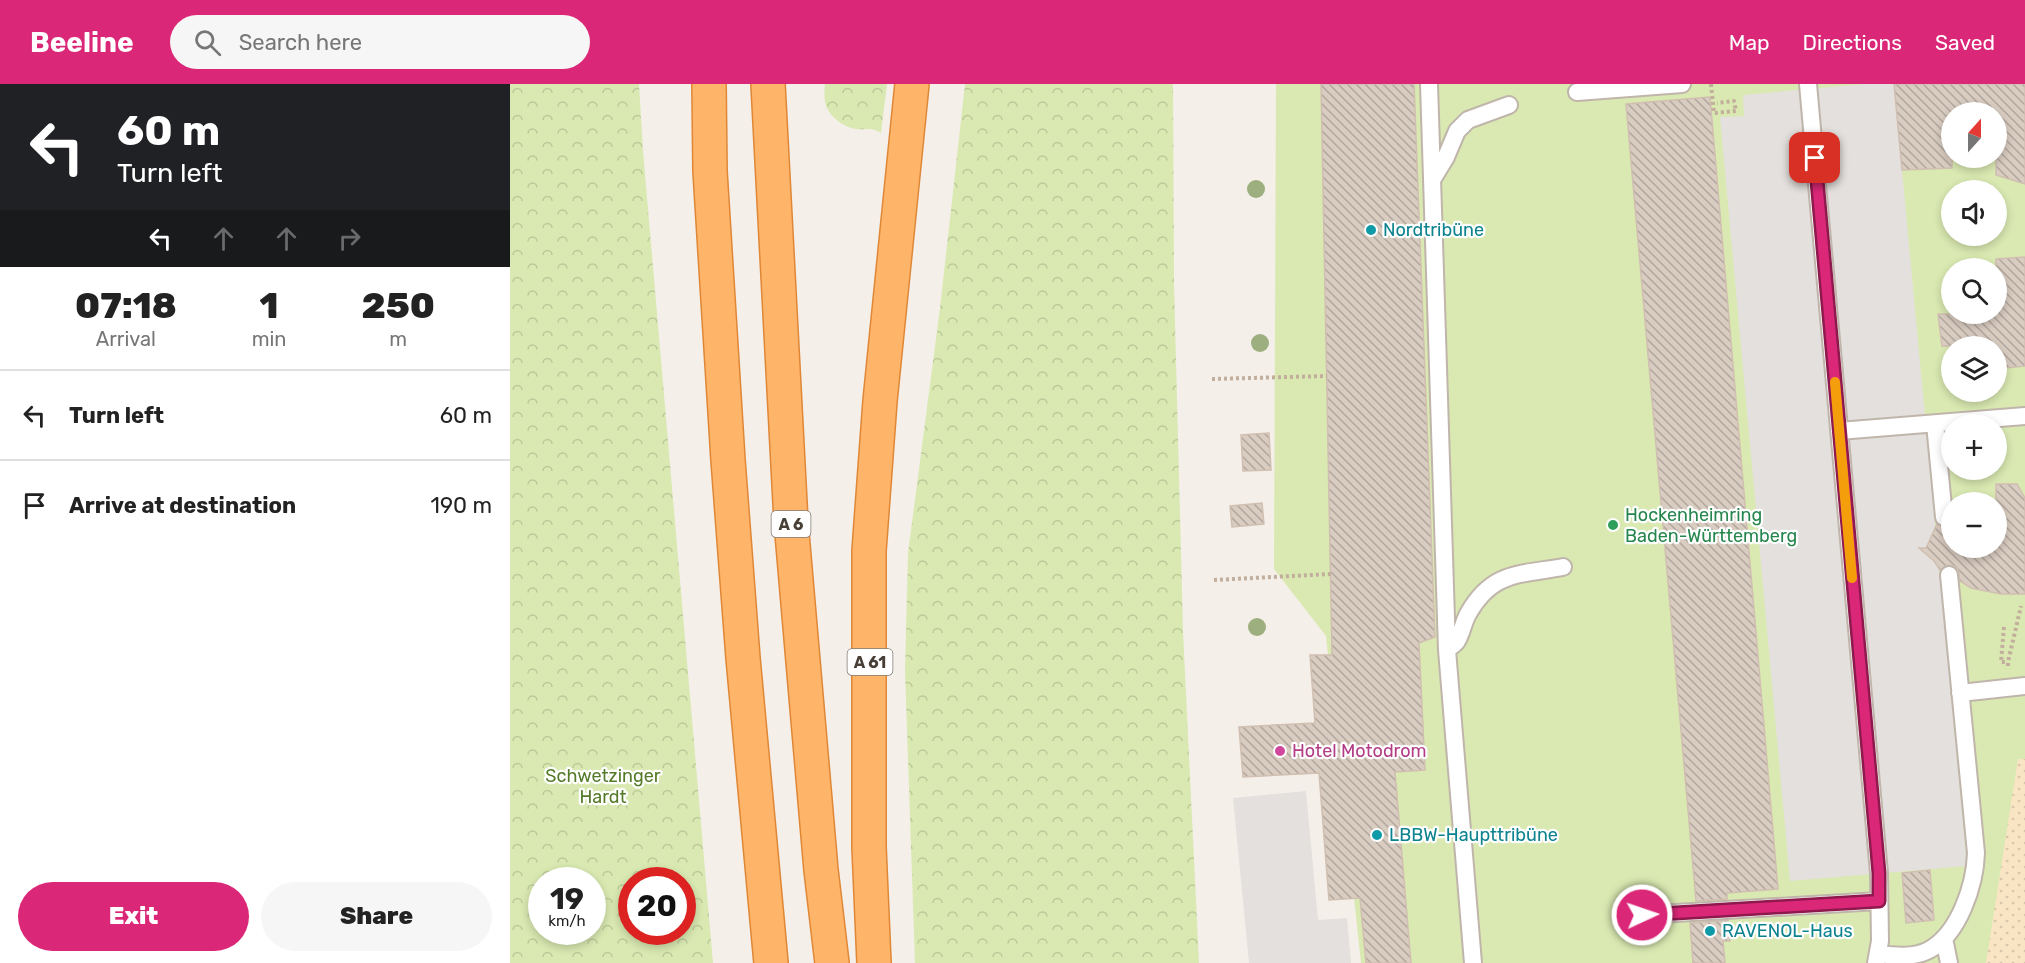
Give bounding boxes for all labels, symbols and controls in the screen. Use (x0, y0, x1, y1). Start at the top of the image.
search box (170, 15, 590, 69)
text: Beeline (30, 26, 134, 59)
icon: search (191, 26, 224, 59)
text: Search here (239, 29, 362, 56)
text: Map (1729, 30, 1770, 55)
text: Directions (1803, 30, 1902, 55)
text: Saved (1935, 30, 1995, 55)
north arrow (1941, 102, 2007, 168)
map controls (1941, 102, 2007, 558)
text: 60 m (117, 106, 220, 156)
icon: left (18, 108, 96, 186)
pin (1789, 132, 1840, 183)
icon: arrive (1798, 141, 1831, 174)
text: Turn left (117, 157, 222, 189)
button: sound (1941, 180, 2007, 246)
place label: Nordtribüne (1383, 219, 1484, 241)
icon: left (144, 222, 177, 255)
icon: ahead (207, 222, 240, 255)
icon: ahead (270, 222, 303, 255)
icon: right (333, 222, 366, 255)
marker: Nordtribüne (1364, 223, 1378, 237)
button: search (1941, 258, 2007, 324)
text: 07:18 (75, 284, 177, 327)
text: 1 (260, 284, 279, 327)
text: 250 (361, 284, 435, 327)
text: Arrival (96, 327, 156, 351)
text: min (252, 327, 286, 351)
text: m (389, 327, 407, 351)
button: layers (1941, 336, 2007, 402)
icon: left (18, 399, 51, 432)
text: Turn left (69, 402, 164, 429)
text: 60 m (440, 402, 492, 429)
button: + (1941, 414, 2007, 480)
icon: arrive (18, 489, 51, 522)
text: Arrive at destination (69, 492, 296, 519)
text: 190 m (431, 492, 492, 519)
button: − (1941, 492, 2007, 558)
place label: Hockenheimring Baden-Württemberg (1625, 504, 1797, 547)
road number: A 6 (772, 511, 810, 537)
marker: Hockenheimring Baden-Württemberg (1606, 518, 1620, 532)
road number: A 61 (848, 649, 892, 675)
place label: Hotel Motodrom (1292, 740, 1427, 762)
marker: Hotel Motodrom (1273, 744, 1287, 758)
park label: Schwetzinger Hardt (545, 765, 661, 808)
place label: LBBW-Haupttribüne (1389, 824, 1558, 846)
marker: LBBW-Haupttribüne (1370, 828, 1384, 842)
speed limit sign: 20 (618, 867, 696, 945)
text: 19 (550, 881, 584, 917)
button: Exit (18, 882, 249, 951)
button: Share (261, 882, 492, 951)
position arrow (1610, 883, 1674, 947)
text: km/h (548, 912, 586, 930)
place label: RAVENOL-Haus (1722, 920, 1853, 942)
marker: RAVENOL-Haus (1703, 924, 1717, 938)

